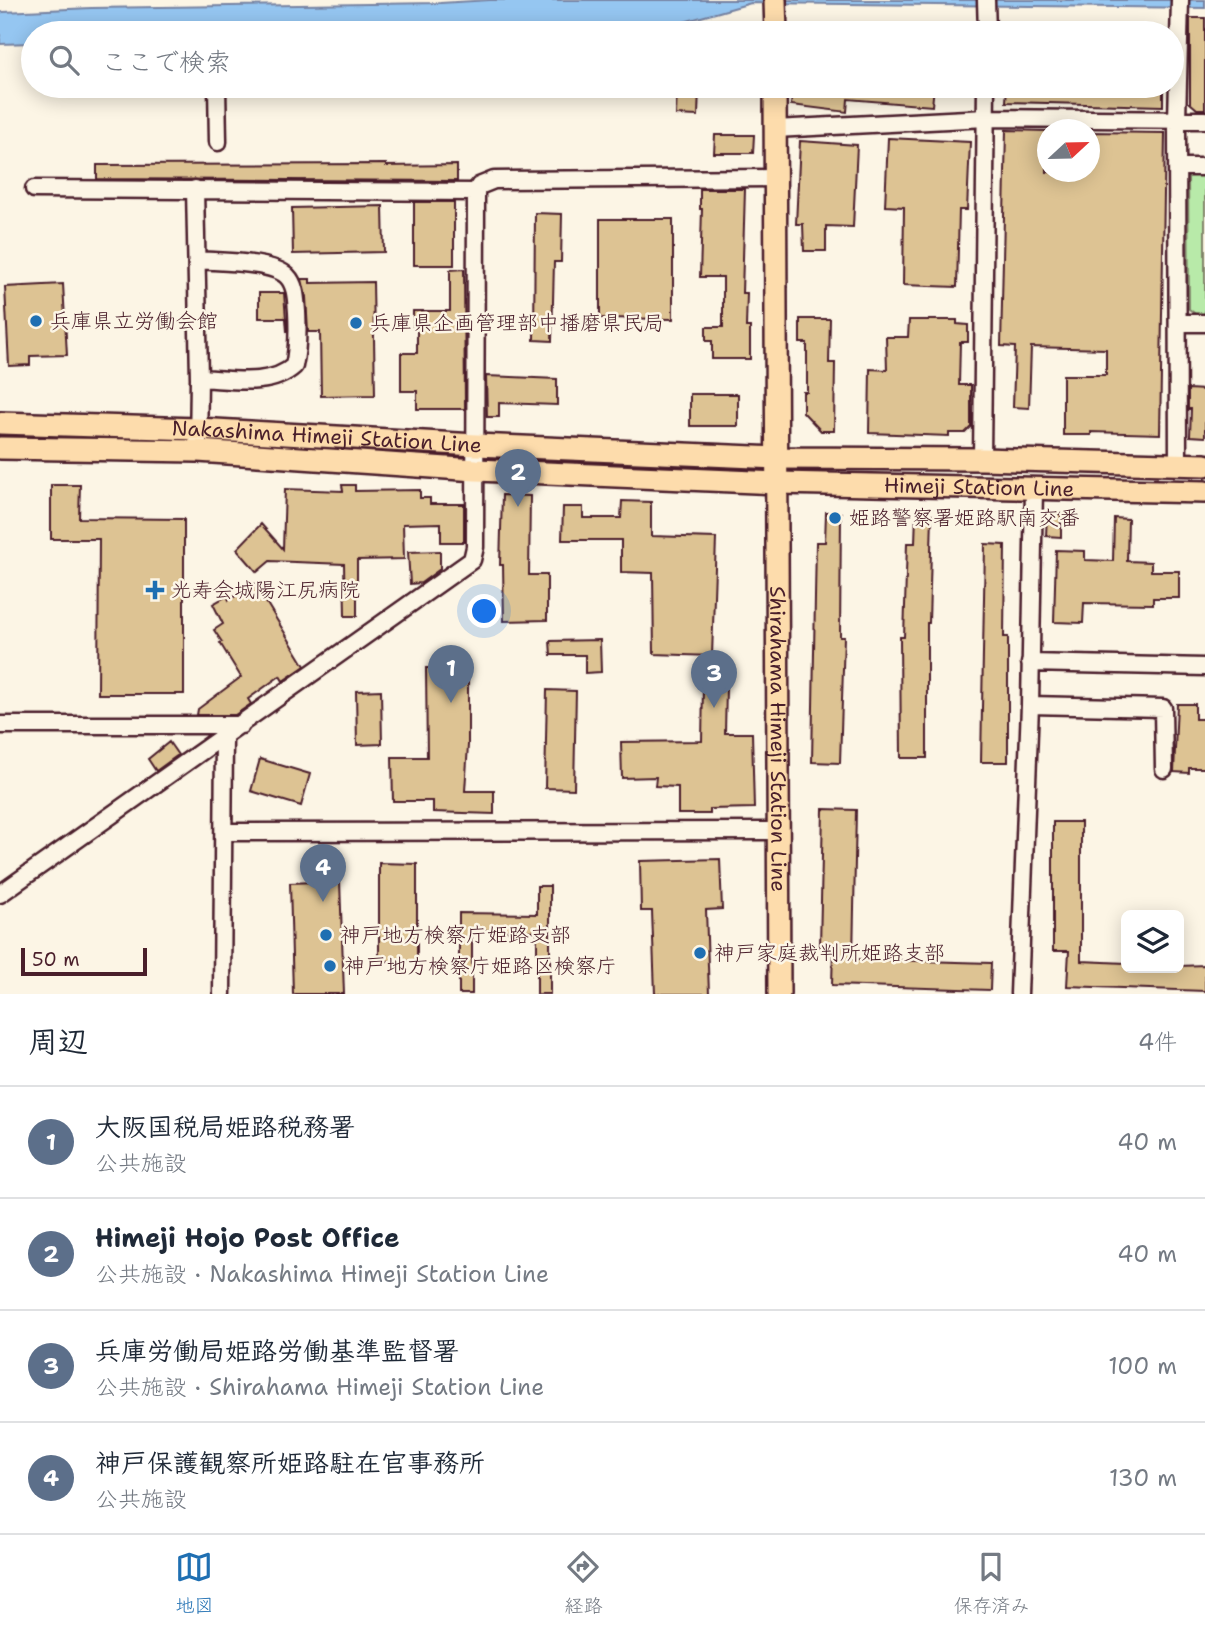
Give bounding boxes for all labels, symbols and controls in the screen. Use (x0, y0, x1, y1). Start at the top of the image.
search box (21, 21, 1184, 98)
icon: search (45, 41, 83, 79)
text: ここで検索 (101, 44, 231, 79)
north arrow (1037, 119, 1100, 182)
place label: 兵庫県立労働会館 (50, 307, 218, 335)
place label: 兵庫県企画管理部中播磨県民局 (370, 309, 664, 337)
marker: 兵庫県立労働会館 (28, 313, 44, 329)
marker: 兵庫県企画管理部中播磨県民局 (348, 315, 364, 331)
street label: Nakashima Himeji Station Line (171, 414, 483, 459)
pin: 2 (495, 449, 541, 507)
street label: Himeji Station Line (884, 471, 1075, 503)
place label: 姫路警察署姫路駅南交番 (849, 504, 1080, 532)
marker: 姫路警察署姫路駅南交番 (827, 510, 843, 526)
place label: 光寿会城陽江尻病院 (171, 576, 360, 604)
marker: 光寿会城陽江尻病院 (145, 580, 165, 600)
street label: Shirahama Himeji Station Line (763, 586, 793, 892)
your location (467, 594, 501, 628)
pin: 1 (428, 645, 474, 703)
pin: 3 (691, 650, 737, 708)
pin: 4 (300, 844, 346, 902)
map controls (1121, 910, 1184, 973)
button: layers (1121, 910, 1184, 973)
place label: 神戸地方検察庁姫路支部 (340, 921, 571, 949)
marker: 神戸地方検察庁姫路支部 (318, 927, 334, 943)
place label: 神戸家庭裁判所姫路支部 (714, 939, 945, 967)
scale bar (21, 945, 147, 977)
marker: 神戸家庭裁判所姫路支部 (692, 945, 708, 961)
text: 50 m (32, 947, 80, 972)
place label: 神戸地方検察庁姫路区検察庁 (344, 952, 617, 980)
marker: 神戸地方検察庁姫路区検察庁 (322, 958, 338, 974)
text: 周辺 (28, 1021, 88, 1062)
text: 4件 (1138, 1027, 1177, 1057)
text: 大阪国税局姫路税務署 (95, 1109, 355, 1144)
text: 1 (46, 1127, 56, 1157)
text: 40 m (1117, 1127, 1177, 1157)
text: 公共施設 (95, 1148, 187, 1178)
text: Himeji Hojo Post Office (95, 1220, 400, 1255)
text: 2 (43, 1239, 59, 1269)
text: 40 m (1117, 1239, 1177, 1269)
text: 公共施設 · Nakashima Himeji Station Line (95, 1259, 549, 1289)
text: 兵庫労働局姫路労働基準監督署 (95, 1333, 459, 1368)
text: 3 (43, 1351, 59, 1381)
text: 100 m (1108, 1351, 1177, 1381)
text: 公共施設 · Shirahama Himeji Station Line (95, 1372, 544, 1402)
text: 神戸保護観察所姫路駐在官事務所 (95, 1445, 485, 1480)
text: 4 (43, 1463, 59, 1493)
text: 130 m (1109, 1463, 1177, 1493)
text: 公共施設 (95, 1484, 187, 1514)
tab: 地図 (175, 1548, 214, 1618)
tab: 経路 (564, 1548, 603, 1618)
tab: 保存済み (953, 1548, 1030, 1618)

